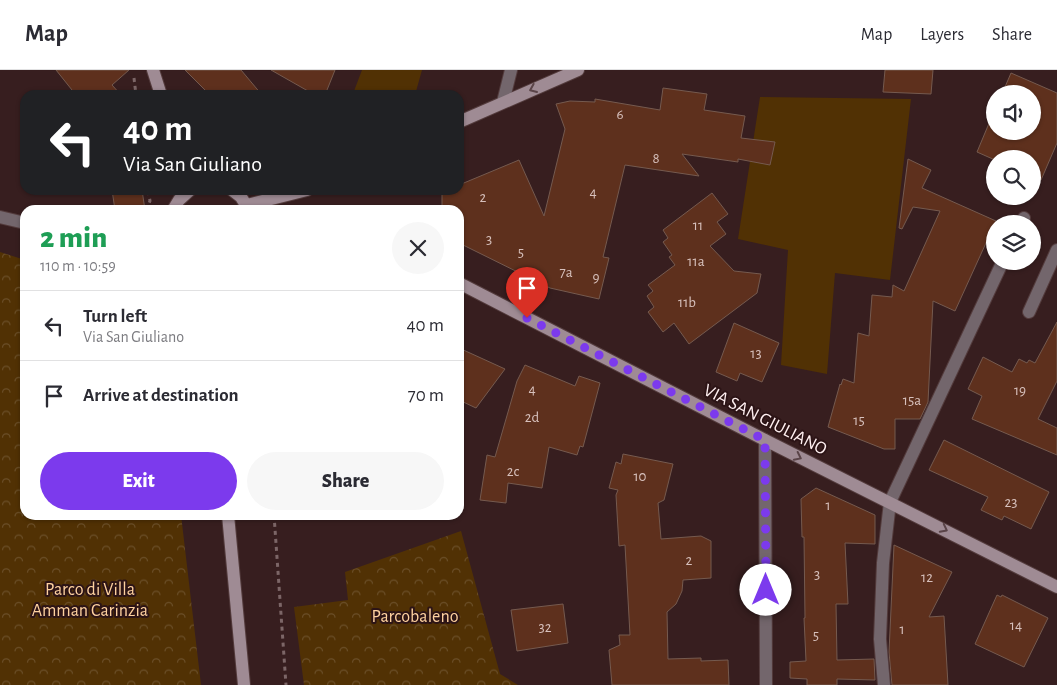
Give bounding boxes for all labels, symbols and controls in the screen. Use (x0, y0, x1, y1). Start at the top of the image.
text: Map (25, 22, 68, 46)
text: Map (861, 26, 892, 44)
text: Layers (920, 26, 964, 44)
text: Share (992, 26, 1032, 44)
one-way arrow (529, 83, 538, 94)
map controls (986, 85, 1041, 270)
button: sound (986, 85, 1041, 140)
house number: 6 (616, 107, 624, 122)
icon: left (40, 110, 105, 175)
text: 40 m (123, 112, 192, 147)
button: search (986, 150, 1041, 205)
house number: 8 (652, 151, 660, 166)
text: Via San Giuliano (123, 153, 262, 175)
house number: 4 (589, 185, 597, 200)
house number: 2 (480, 190, 487, 205)
button: layers (986, 215, 1041, 270)
house number: 11 (693, 218, 703, 233)
button: close (392, 222, 444, 274)
text: 2 min (40, 223, 107, 253)
house number: 3 (486, 232, 492, 247)
house number: 5 (518, 245, 524, 260)
house number: 11a (687, 254, 705, 269)
text: 110 m · 10:59 (40, 258, 116, 274)
house number: 7a (559, 265, 573, 280)
pin (506, 267, 548, 318)
house number: 9 (592, 270, 600, 285)
icon: arrive (513, 274, 541, 302)
house number: 11b (678, 295, 696, 310)
text: Turn left (83, 307, 147, 326)
icon: left (40, 312, 68, 340)
text: 40 m (406, 316, 444, 335)
text: Via San Giuliano (83, 329, 184, 345)
house number: 13 (750, 346, 762, 361)
street label: VIA SAN GIULIANO (701, 381, 829, 459)
icon: arrive (40, 382, 68, 410)
house number: 4 (528, 382, 536, 397)
house number: 19 (1014, 383, 1026, 398)
text: Arrive at destination (83, 386, 239, 405)
text: 70 m (408, 386, 444, 405)
house number: 15a (903, 393, 921, 408)
house number: 2d (525, 410, 540, 425)
house number: 15 (853, 413, 865, 428)
one-way arrow (793, 451, 802, 461)
button: Exit (40, 452, 237, 510)
button: Share (247, 452, 444, 510)
house number: 2c (507, 464, 520, 479)
house number: 10 (633, 469, 647, 484)
house number: 23 (1004, 495, 1018, 510)
house number: 1 (825, 498, 831, 513)
one-way arrow (939, 523, 948, 533)
house number: 2 (686, 553, 693, 568)
position arrow (739, 563, 791, 615)
house number: 3 (814, 567, 820, 582)
house number: 12 (921, 570, 933, 585)
park label: Parco di Villa Amman Carinzia (32, 581, 148, 620)
park label: Parcobaleno (371, 608, 459, 626)
house number: 14 (1010, 618, 1022, 633)
house number: 32 (538, 620, 552, 635)
house number: 1 (899, 622, 905, 637)
house number: 5 (813, 628, 819, 643)

